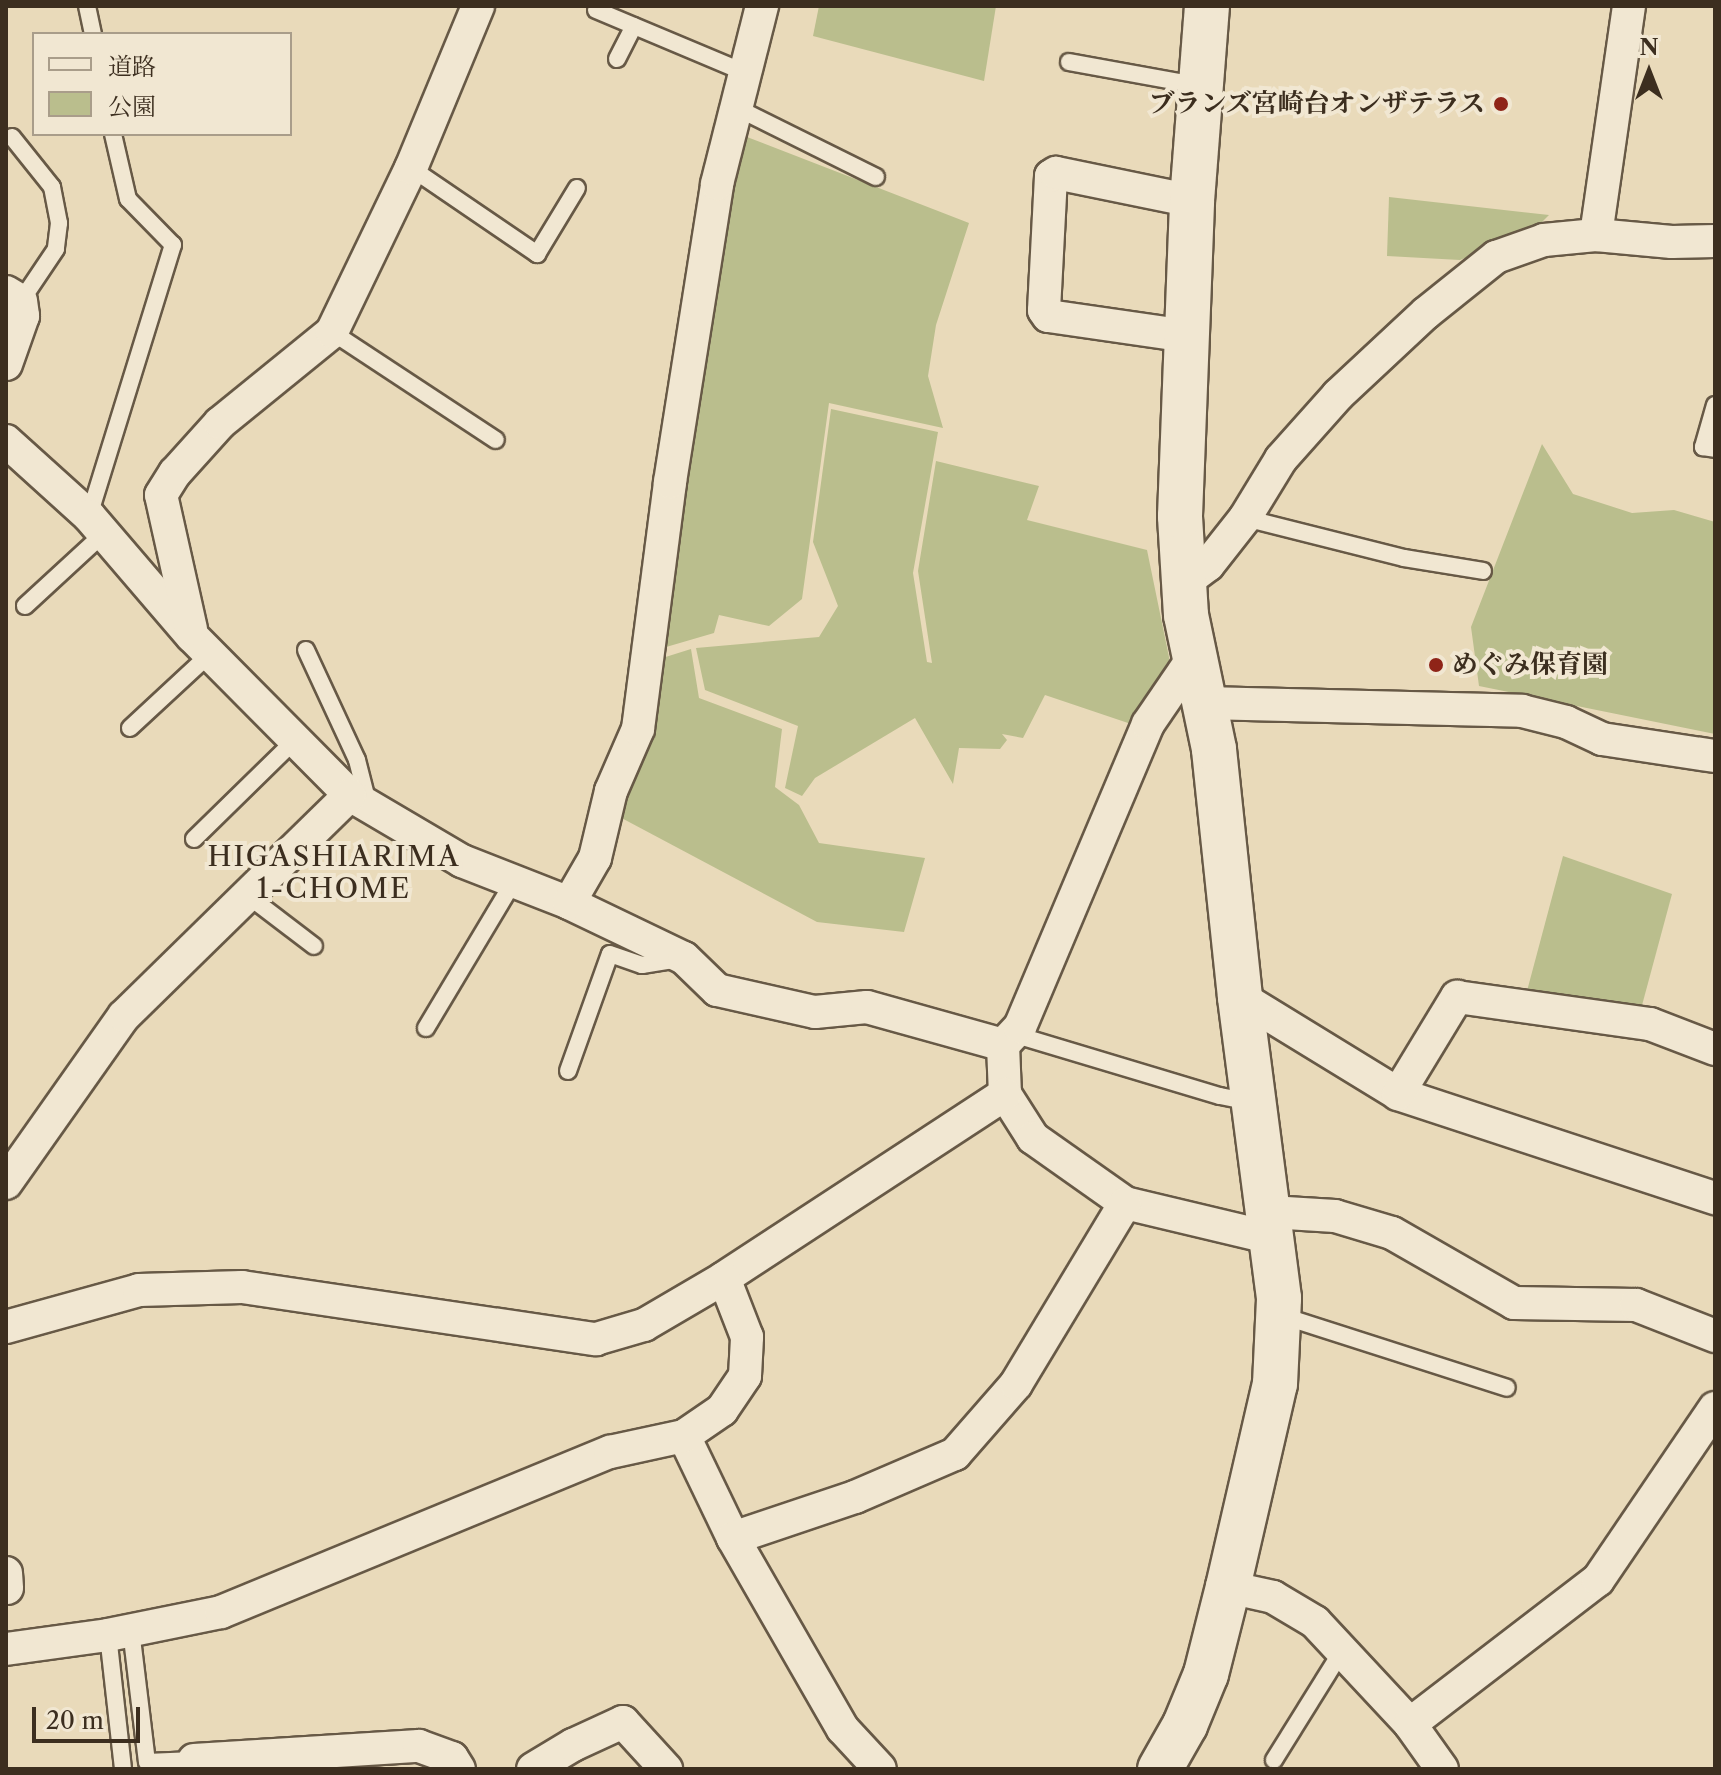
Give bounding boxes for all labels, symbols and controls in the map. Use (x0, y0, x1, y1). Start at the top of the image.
legend (32, 32, 292, 136)
north arrow (1609, 32, 1689, 112)
text: N (1639, 34, 1659, 61)
text: 道路 (108, 52, 156, 81)
place label: ブランズ宮崎台オンザテラス (1147, 88, 1485, 120)
text: 公園 (108, 92, 156, 121)
marker: ブランズ宮崎台オンザテラス (1492, 95, 1510, 113)
place label: めぐみ保育園 (1452, 649, 1608, 681)
marker: めぐみ保育園 (1427, 656, 1445, 674)
district label: HIGASHIARIMA 1-CHOME (207, 839, 461, 905)
scale bar (36, 1691, 144, 1741)
text: 20 m (46, 1706, 104, 1735)

